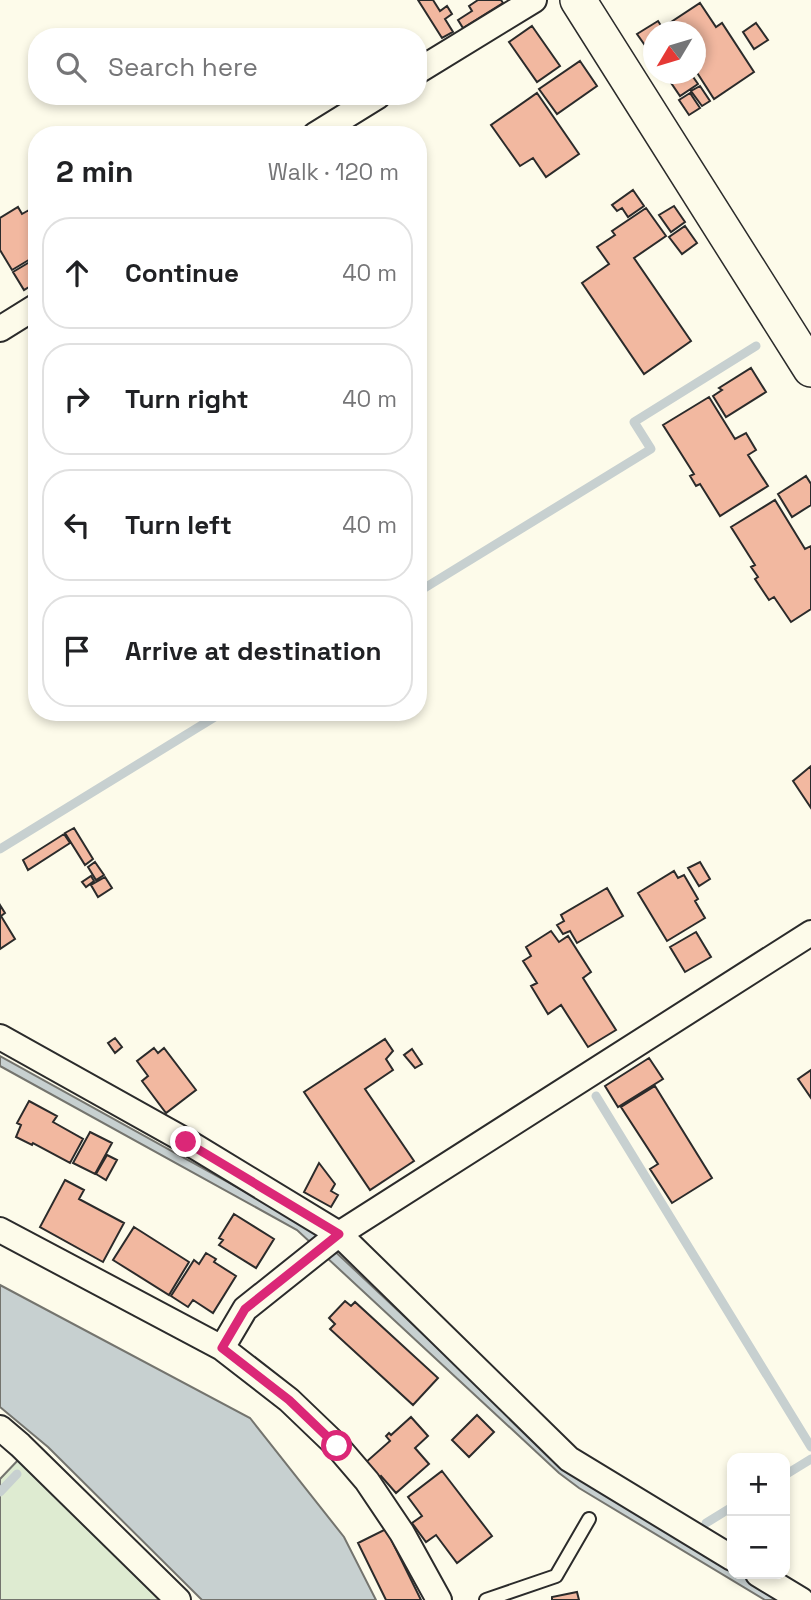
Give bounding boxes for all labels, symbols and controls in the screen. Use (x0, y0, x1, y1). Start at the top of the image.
north arrow (643, 21, 706, 84)
search box (28, 28, 427, 105)
icon: search (52, 48, 90, 86)
text: Search here (108, 50, 258, 84)
text: 2 min (56, 152, 134, 191)
text: Walk · 120 m (268, 157, 399, 187)
icon: ahead (58, 254, 96, 292)
text: Continue (125, 256, 239, 290)
text: 40 m (342, 258, 397, 288)
icon: right (58, 380, 96, 418)
text: Turn right (125, 382, 249, 416)
text: 40 m (342, 384, 397, 414)
icon: left (58, 506, 96, 544)
text: Turn left (125, 508, 232, 542)
text: 40 m (342, 510, 397, 540)
icon: arrive (58, 632, 96, 670)
text: Arrive at destination (125, 634, 382, 668)
route end (170, 1126, 201, 1157)
route start (321, 1430, 352, 1461)
map controls (727, 1453, 790, 1579)
button: + (727, 1453, 790, 1516)
button: − (727, 1516, 790, 1579)

